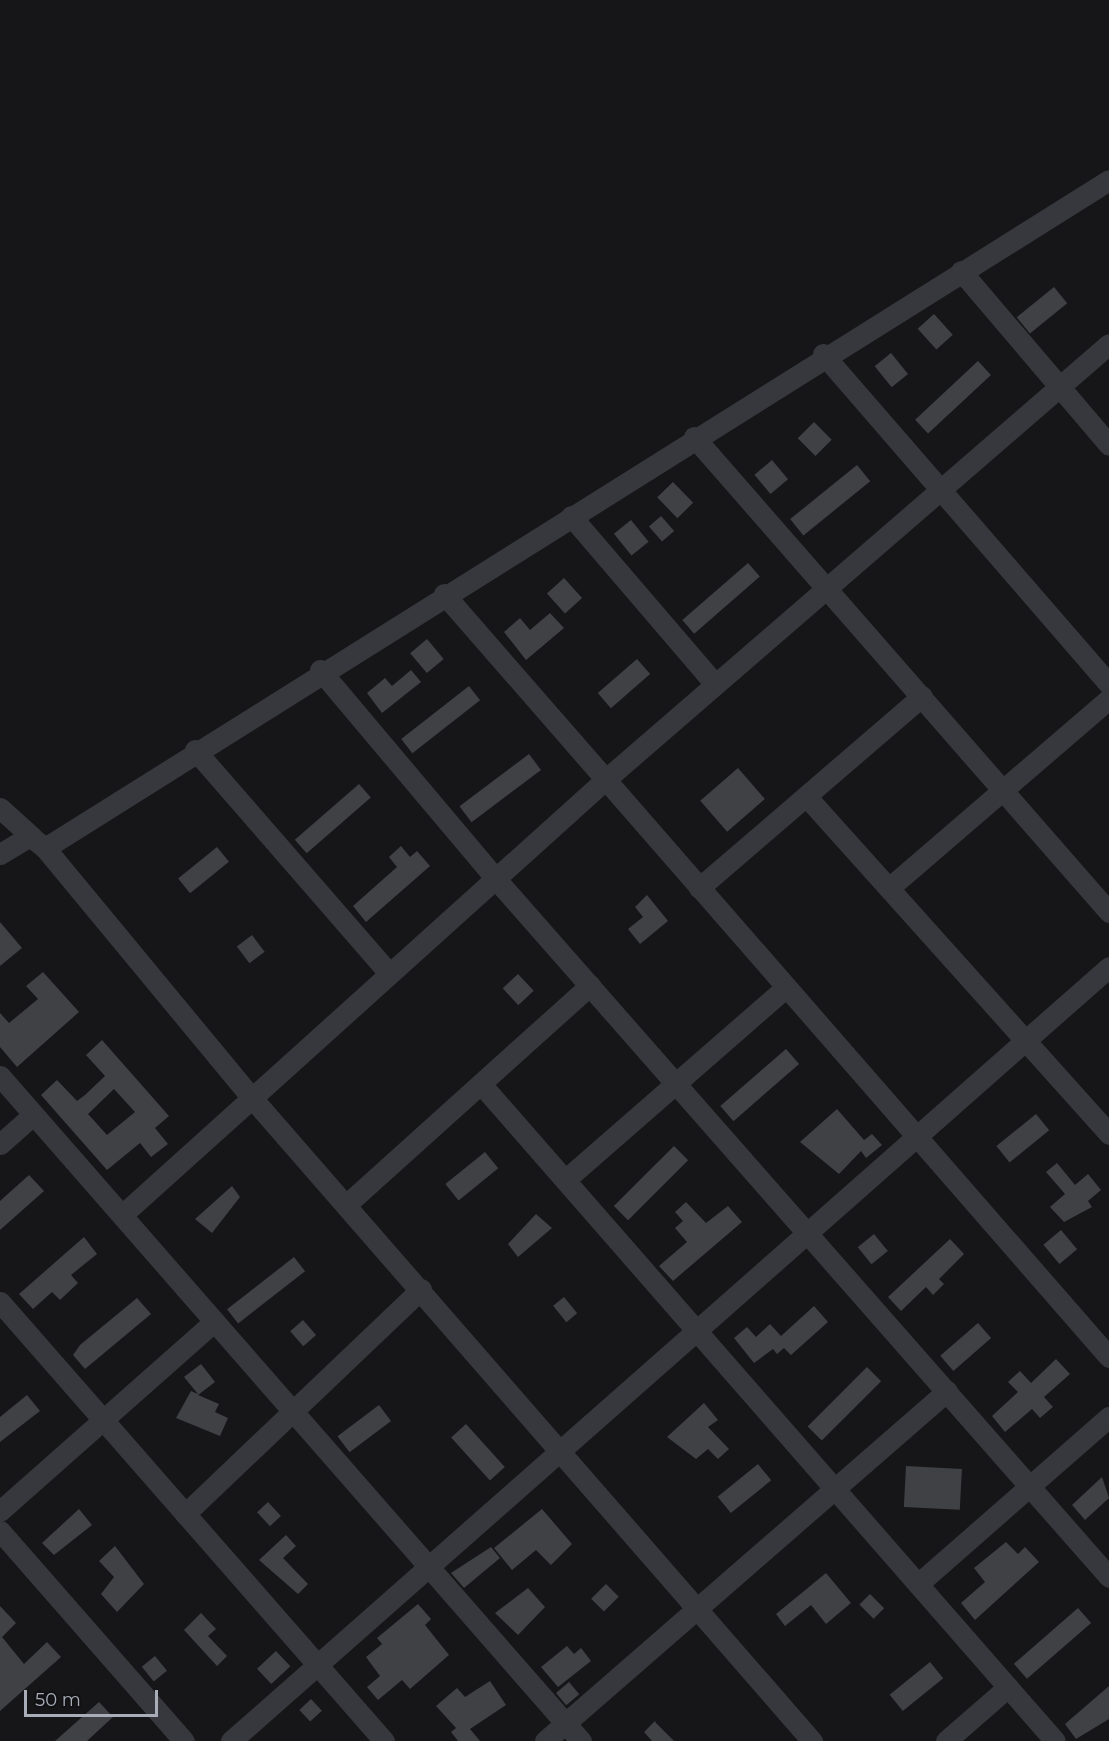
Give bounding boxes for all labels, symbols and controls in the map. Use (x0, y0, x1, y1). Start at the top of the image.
scale bar (27, 1678, 160, 1716)
text: 50 m (35, 1689, 81, 1711)

